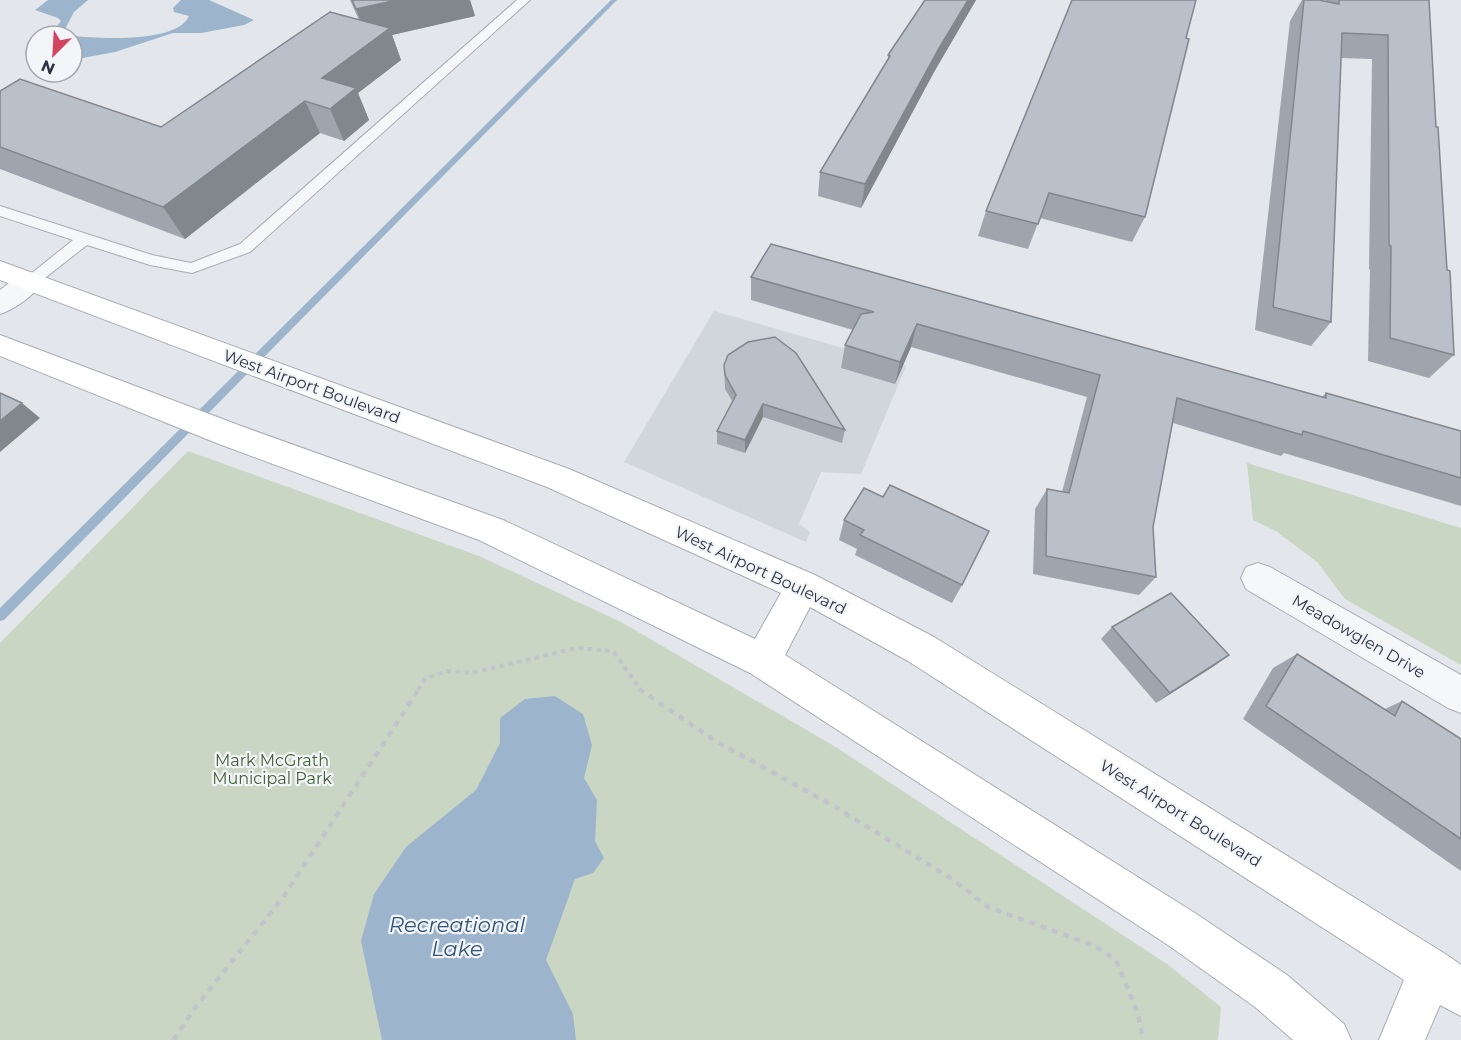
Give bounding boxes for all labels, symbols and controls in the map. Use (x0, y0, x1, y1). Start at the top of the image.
north arrow (24, 24, 84, 84)
text: N (38, 56, 58, 79)
street label: West Airport Boulevard (221, 346, 403, 427)
street label: West Airport Boulevard (672, 522, 849, 619)
street label: Meadowglen Drive (1289, 591, 1429, 682)
park label: Mark McGrath Municipal Park (212, 751, 332, 788)
street label: West Airport Boulevard (1096, 756, 1265, 871)
water label: Recreational Lake (389, 912, 525, 961)

